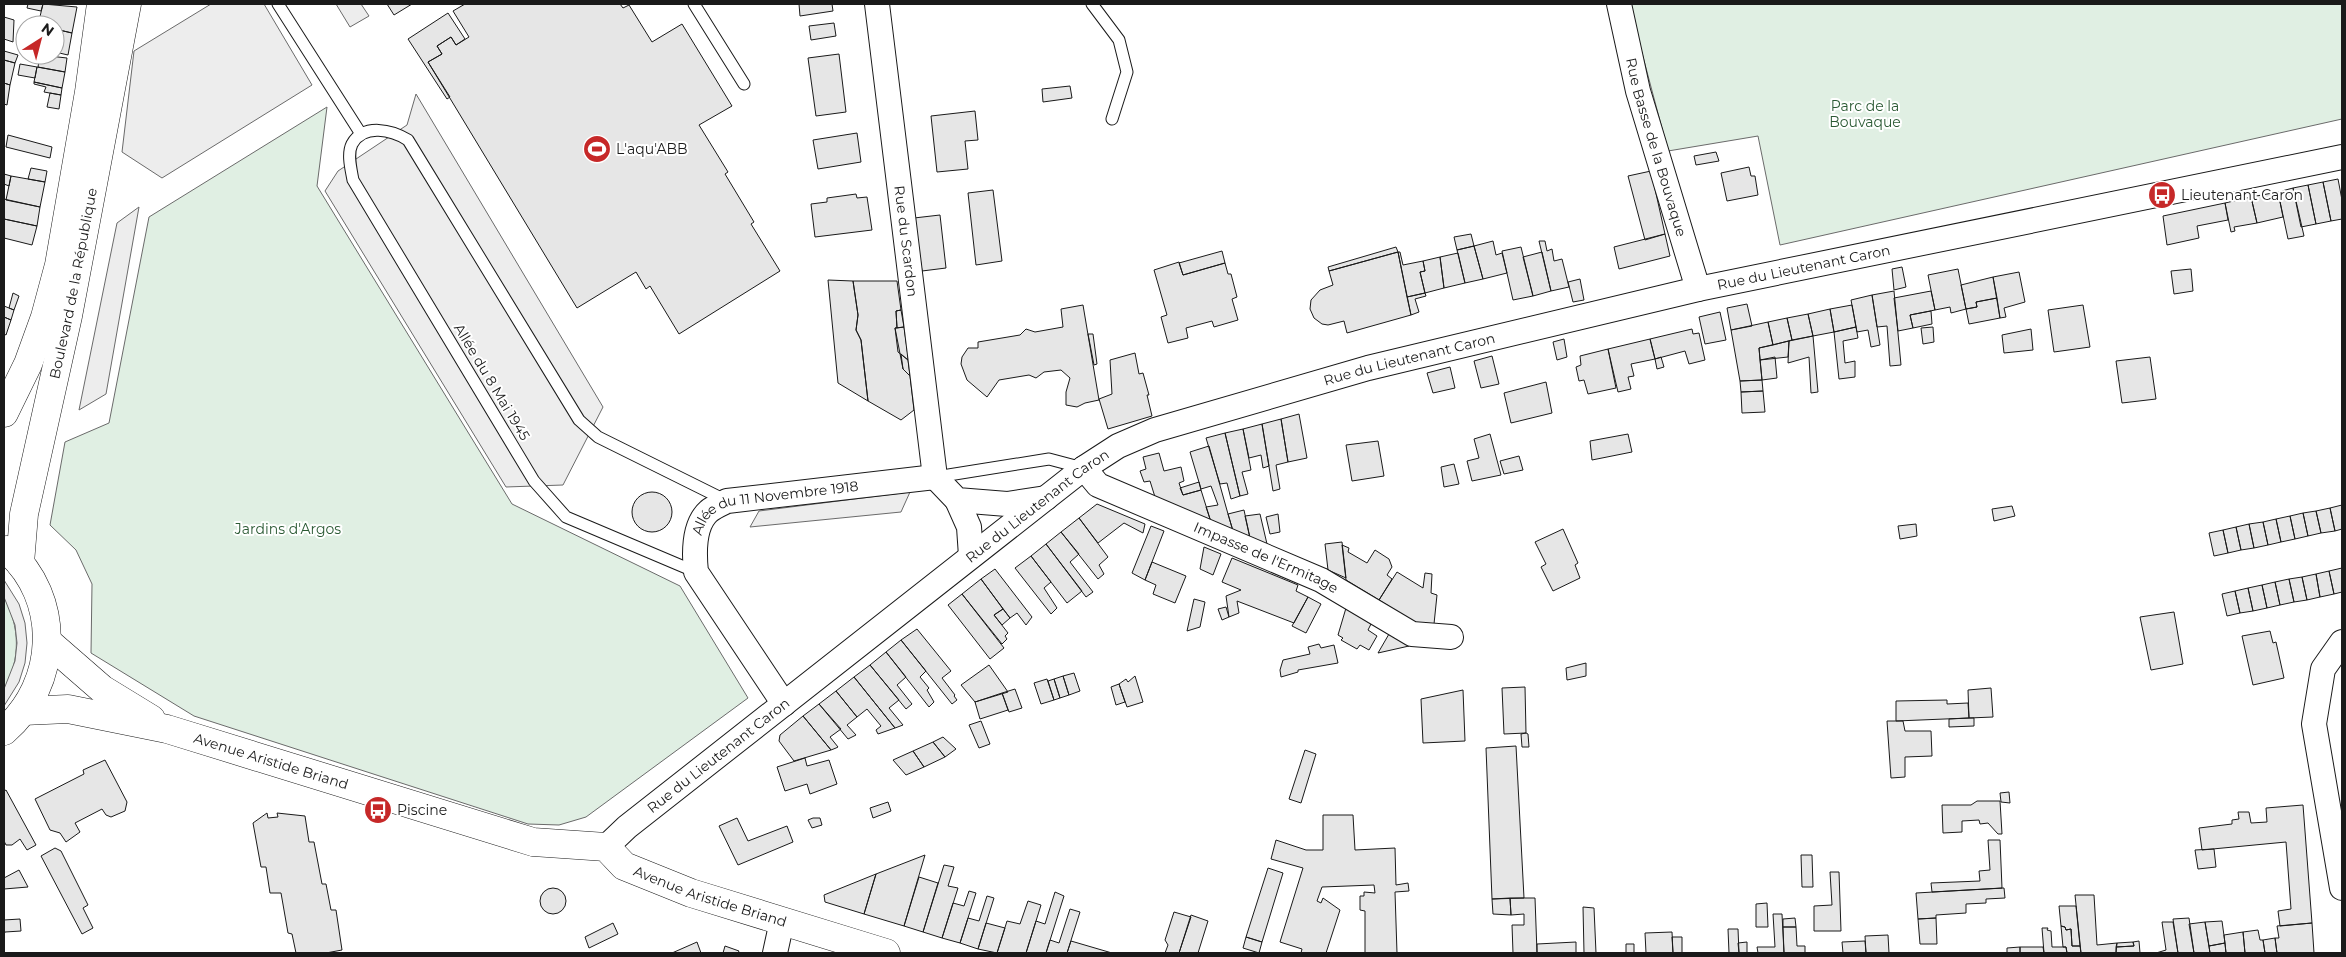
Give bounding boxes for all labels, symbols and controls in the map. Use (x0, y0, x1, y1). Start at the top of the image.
north arrow (15, 15, 65, 65)
text: N (38, 19, 58, 40)
street label: Rue Basse de la Bouvaque (1622, 56, 1691, 239)
park label: Parc de la Bouvaque (1829, 97, 1901, 131)
sports icon: L'aqu'ABB (582, 134, 612, 164)
place label: L'aqu'ABB (616, 140, 688, 158)
bus stop icon: Lieutenant Caron (2147, 180, 2177, 210)
street label: Rue du Scardon (890, 184, 922, 298)
street label: Boulevard de la République (45, 186, 101, 381)
place label: Lieutenant Caron (2181, 186, 2303, 204)
street label: Rue du Lieutenant Caron (1715, 241, 1892, 294)
street label: Allée du 8 Mai 1945 (450, 320, 534, 444)
street label: Rue du Lieutenant Caron (1321, 329, 1497, 390)
street label: Rue du Lieutenant Caron (962, 445, 1112, 567)
street label: Allée du 11 Novembre 1918 (688, 477, 859, 537)
street label: Impasse de l'Ermitage (1191, 518, 1342, 597)
park label: Jardins d'Argos (234, 520, 341, 538)
street label: Rue du Lieutenant Caron (643, 694, 793, 817)
street label: Avenue Aristide Briand (192, 729, 351, 793)
bus stop icon: Piscine (363, 795, 393, 825)
place label: Piscine (397, 801, 447, 819)
street label: Avenue Aristide Briand (631, 862, 789, 931)

